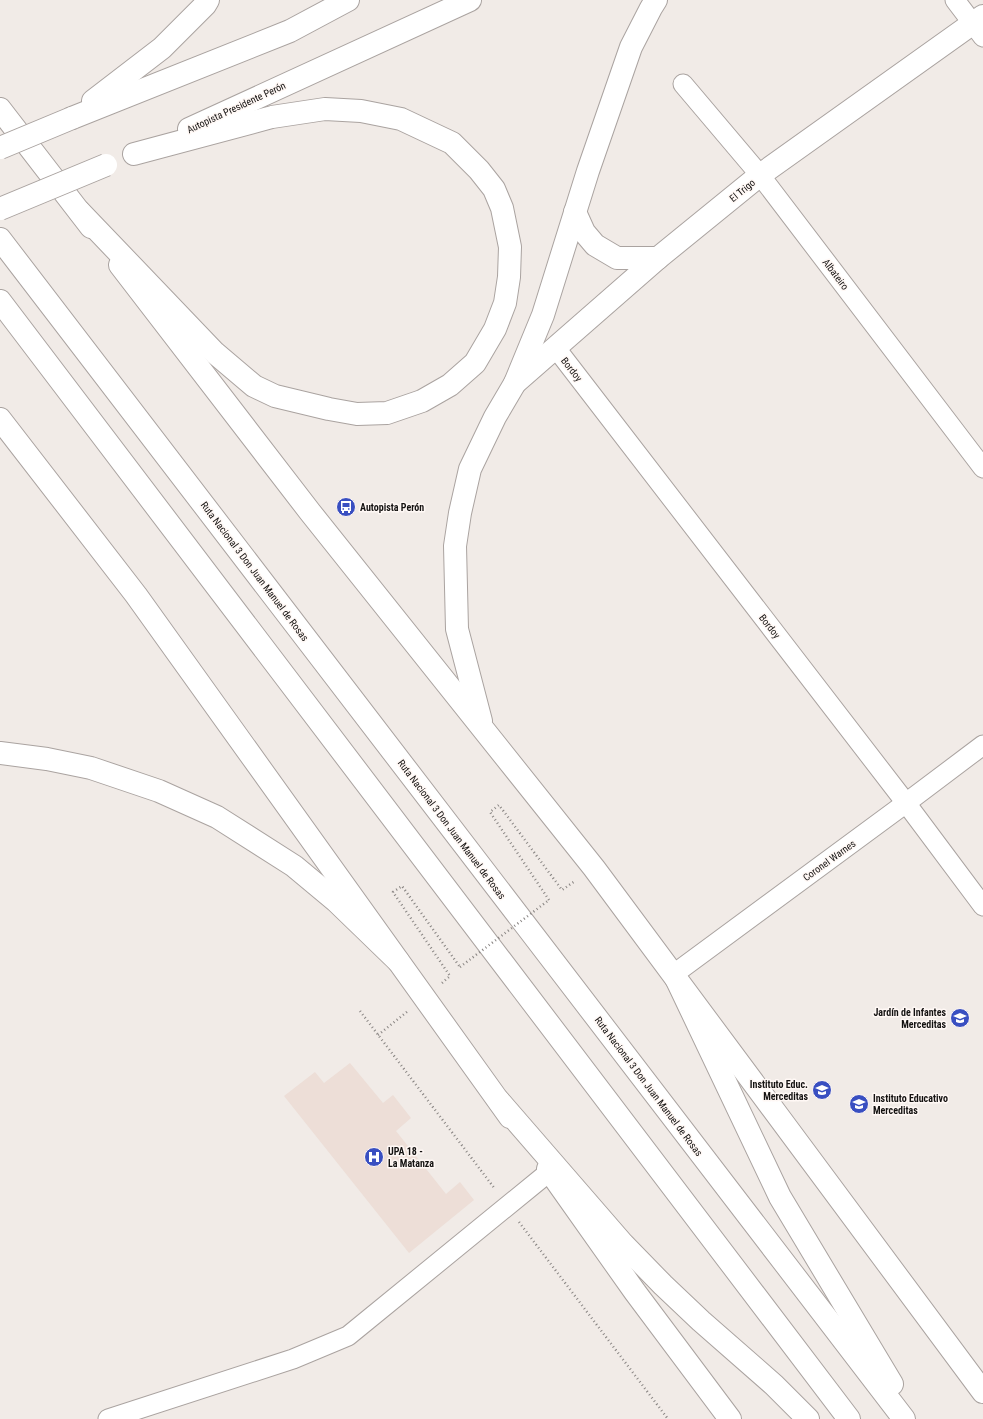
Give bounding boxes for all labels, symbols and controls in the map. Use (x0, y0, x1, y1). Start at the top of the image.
street label: Autopista Presidente Perón (185, 80, 287, 135)
street label: El Trigo (727, 177, 757, 204)
street label: Albateiro (820, 257, 851, 292)
street label: Bordoy (559, 355, 584, 384)
bus stop icon: Autopista Perón (335, 496, 357, 518)
street label: Ruta Nacional 3 Don Juan Manuel de Rosas (199, 500, 311, 643)
place label: Autopista Perón (360, 502, 424, 513)
street label: Bordoy (757, 612, 782, 641)
street label: Ruta Nacional 3 Don Juan Manuel de Rosas (396, 758, 508, 901)
street label: Coronel Warnes (801, 837, 858, 883)
place label: Jardín de Infantes Merceditas (873, 1007, 946, 1030)
school or university icon: Jardín de Infantes Merceditas (949, 1007, 971, 1029)
street label: Ruta Nacional 3 Don Juan Manuel de Rosas (593, 1015, 705, 1158)
place label: Instituto Educ. Merceditas (750, 1079, 808, 1102)
school or university icon: Instituto Educ. Merceditas (811, 1079, 833, 1101)
school or university icon: Instituto Educativo Merceditas (848, 1093, 870, 1115)
place label: Instituto Educativo Merceditas (873, 1093, 948, 1116)
hospital icon: UPA 18 - La Matanza (363, 1146, 385, 1168)
place label: UPA 18 - La Matanza (388, 1146, 434, 1169)

